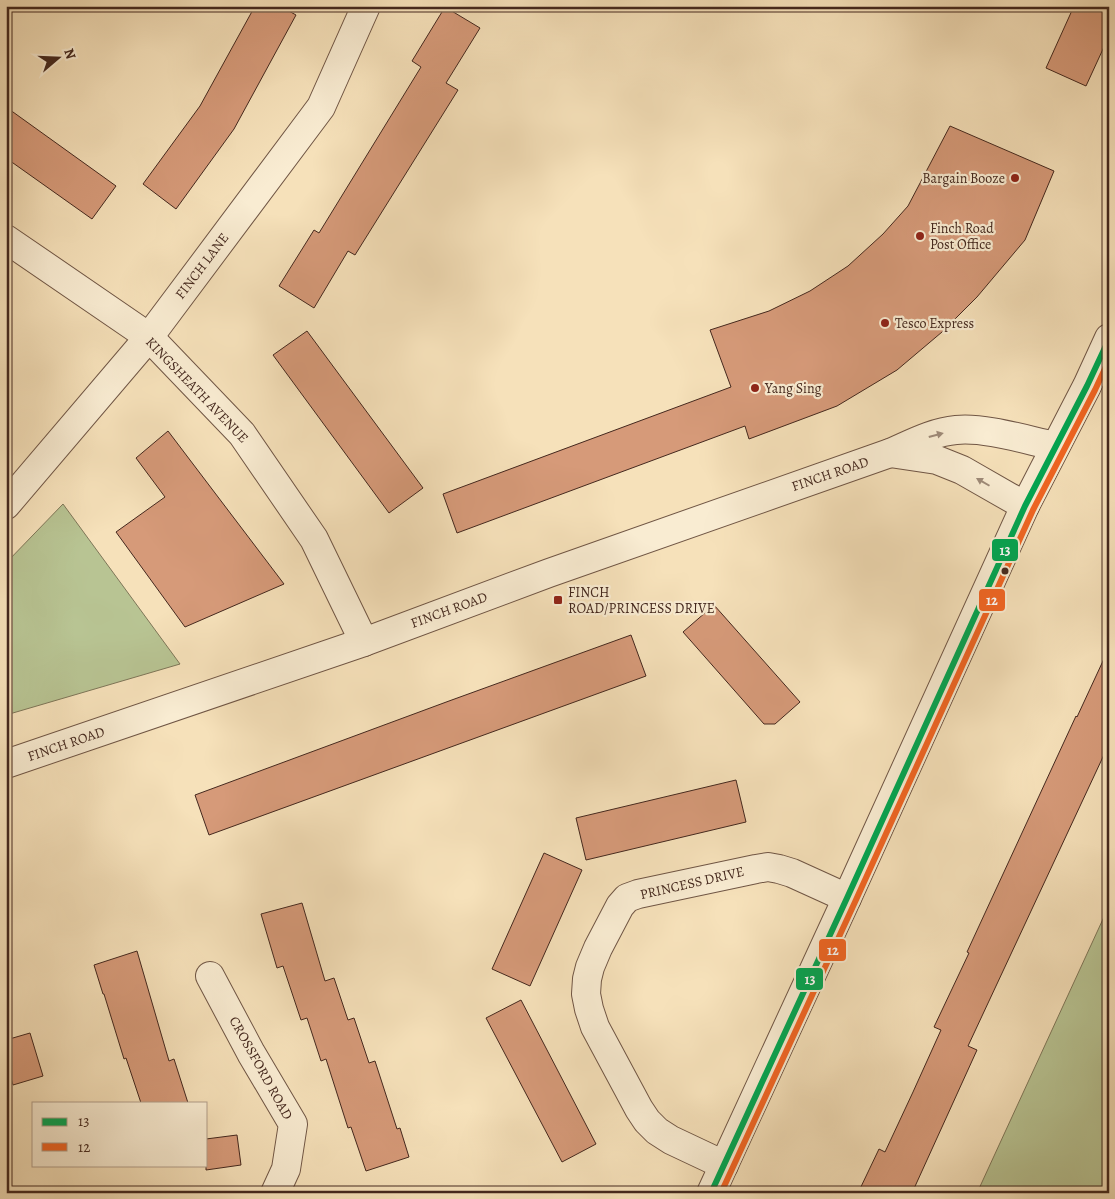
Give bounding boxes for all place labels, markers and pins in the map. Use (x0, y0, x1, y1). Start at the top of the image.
place label: Bargain Booze (922, 169, 1005, 188)
marker: Bargain Booze (1009, 172, 1021, 184)
place label: Finch Road Post Office (930, 219, 994, 254)
marker: Finch Road Post Office (914, 230, 926, 242)
place label: Tesco Express (895, 314, 974, 333)
marker: Tesco Express (879, 317, 891, 329)
place label: Yang Sing (764, 379, 822, 398)
marker: Yang Sing (749, 382, 761, 394)
unlabelled marker (1000, 566, 1010, 576)
place label: FINCH ROAD/PRINCESS DRIVE (568, 583, 715, 618)
marker: FINCH ROAD/PRINCESS DRIVE (552, 594, 564, 606)

